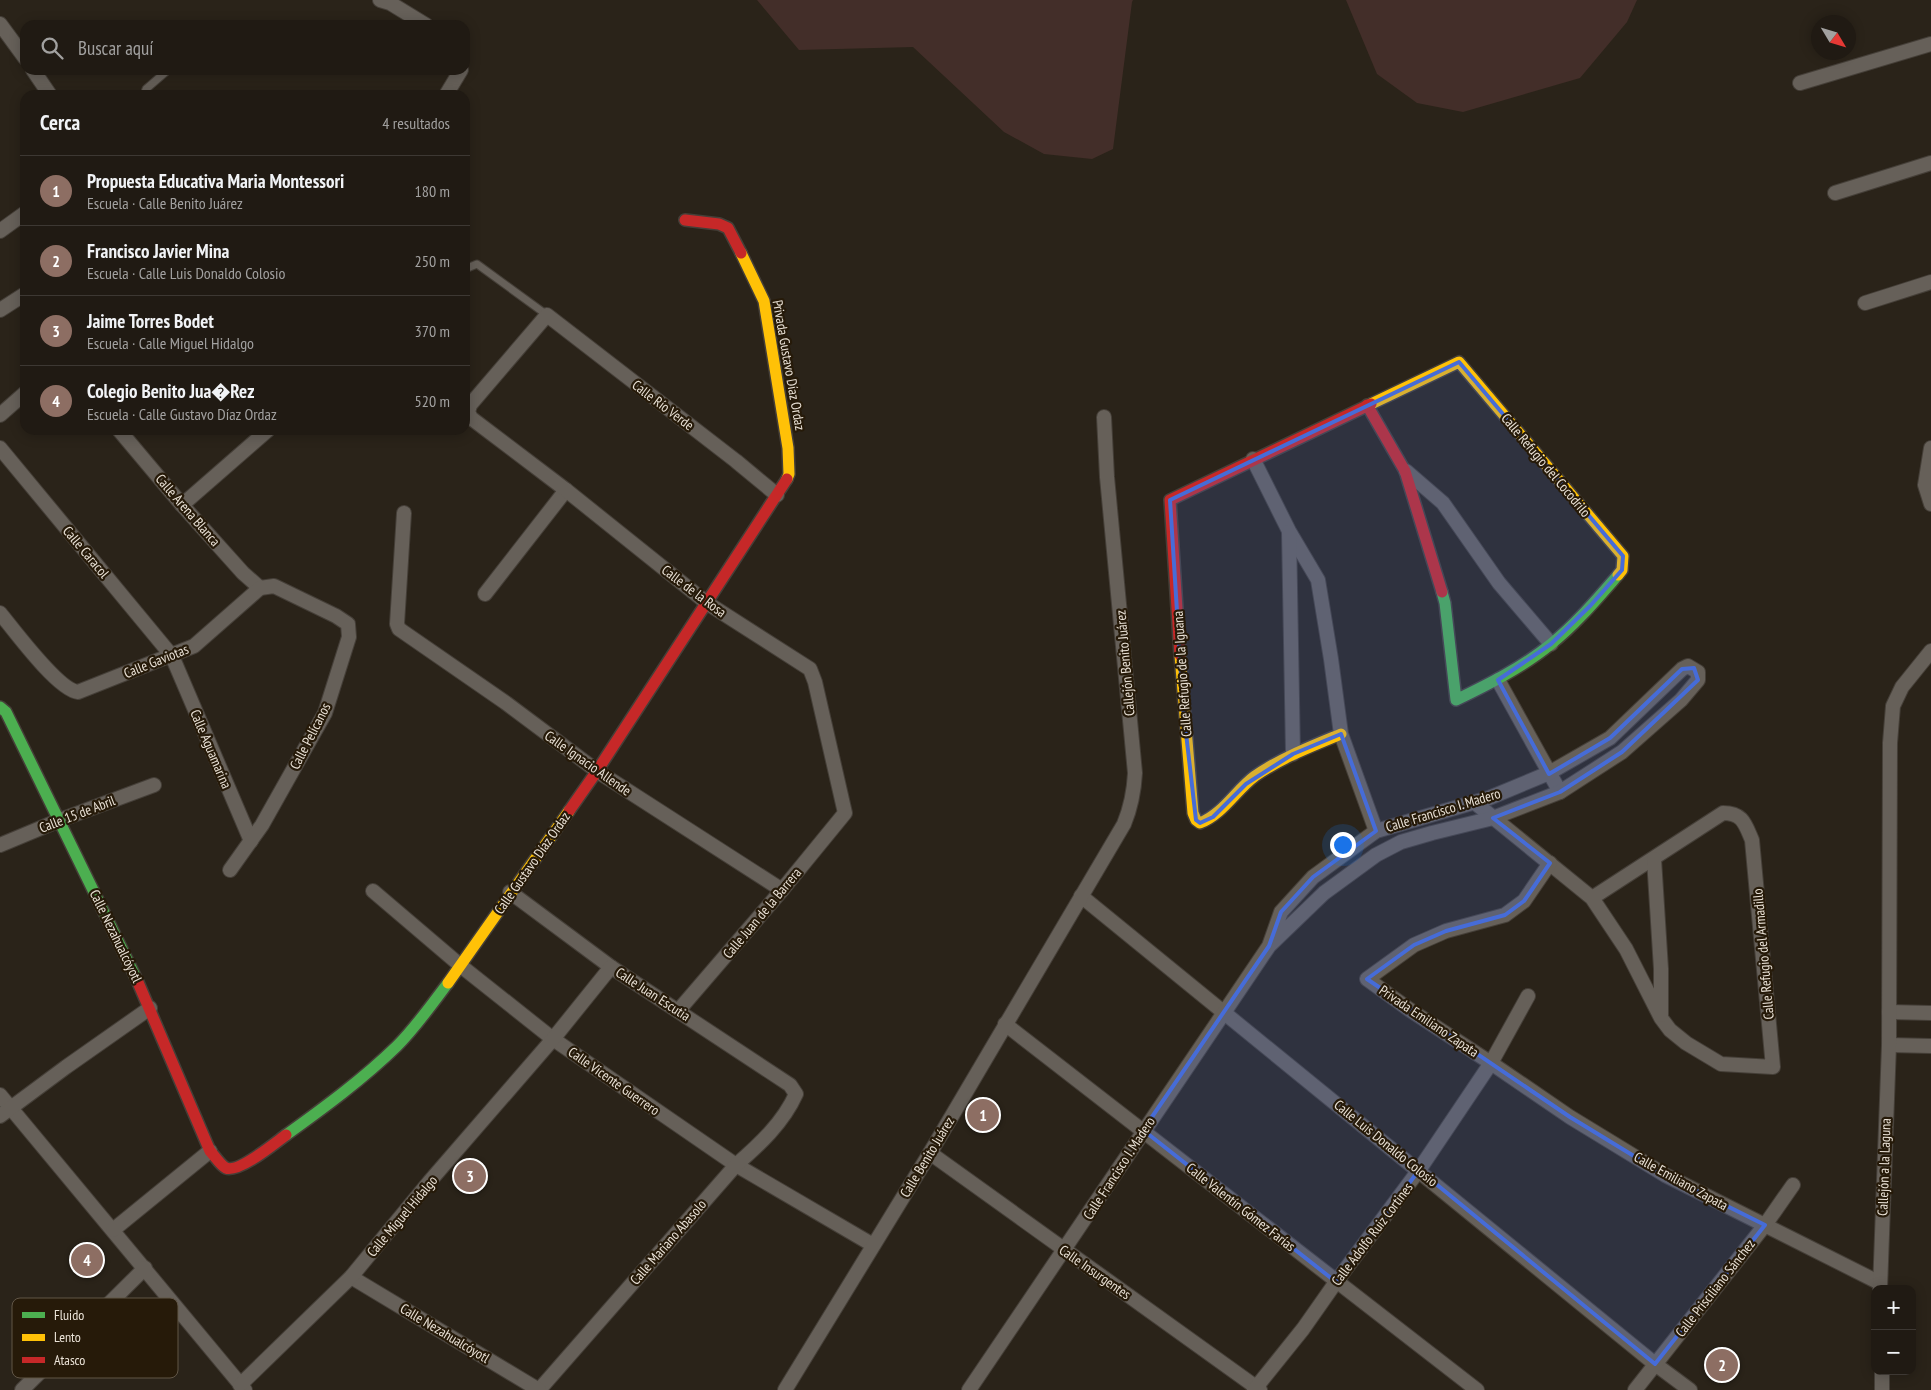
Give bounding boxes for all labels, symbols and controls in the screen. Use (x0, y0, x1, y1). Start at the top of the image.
north arrow (1811, 15, 1856, 60)
search box (20, 20, 470, 75)
icon: search (38, 34, 66, 62)
text: Buscar aquí (78, 36, 153, 60)
text: Cerca (40, 109, 80, 136)
text: 4 resultados (382, 113, 450, 133)
text: Propuesta Educativa Maria Montessori (87, 169, 344, 193)
text: 1 (52, 181, 60, 201)
text: 180 m (415, 181, 450, 201)
text: Escuela · Calle Benito Juárez (87, 193, 243, 213)
text: Francisco Javier Mina (87, 239, 229, 263)
text: 2 (52, 251, 60, 271)
text: 250 m (415, 251, 450, 271)
text: Escuela · Calle Luis Donaldo Colosio (87, 263, 285, 283)
street label: Privada Gustavo Díaz Ordaz (769, 298, 809, 432)
text: Jaime Torres Bodet (87, 309, 214, 333)
text: 3 (52, 321, 60, 341)
text: 370 m (415, 321, 450, 341)
text: Escuela · Calle Miguel Hidalgo (87, 333, 254, 353)
street label: Calle Río Verde (629, 376, 698, 434)
text: Colegio Benito Jua�Rez (87, 379, 255, 403)
text: 4 (52, 391, 60, 411)
text: 520 m (415, 391, 450, 411)
text: Escuela · Calle Gustavo Díaz Ordaz (87, 404, 277, 424)
street label: Calle Refugio del Cocodrilo (1497, 409, 1595, 521)
street label: Calle Arena Blanca (152, 470, 224, 550)
street label: Calle Caracol (59, 522, 113, 582)
street label: Calle de la Rosa (658, 561, 730, 621)
street label: Callejón Benito Juárez (1111, 609, 1139, 717)
street label: Calle Refugio de la Iguana (1169, 610, 1195, 738)
street label: Calle Gaviotas (121, 640, 191, 682)
street label: Calle Pelícanos (285, 699, 335, 772)
street label: Calle Aguamarina (186, 707, 236, 791)
street label: Calle Ignacio Allende (541, 726, 635, 800)
street label: Calle Francisco I. Madero (1383, 784, 1503, 836)
street label: Calle 15 de Abril (36, 791, 118, 837)
street label: Calle Gustavo Díaz Ordaz (490, 808, 574, 918)
your location (1330, 832, 1356, 858)
street label: Calle Juan de la Barrera (719, 864, 805, 962)
street label: Calle Nezahualcóyotl (86, 887, 147, 986)
street label: Calle Refugio del Armadillo (1748, 888, 1778, 1020)
street label: Calle Juan Escutia (612, 963, 694, 1025)
street label: Privada Emiliano Zapata (1376, 981, 1482, 1061)
street label: Calle Vicente Guerrero (565, 1043, 663, 1119)
pin: 1 (967, 1096, 999, 1134)
street label: Calle Luis Donaldo Colosio (1331, 1096, 1441, 1190)
street label: Calle Benito Juárez (896, 1113, 958, 1201)
street label: Calle Francisco I. Madero (1079, 1113, 1159, 1223)
street label: Callejón a la Laguna (1873, 1118, 1895, 1216)
street label: Calle Emiliano Zapata (1631, 1148, 1731, 1214)
pin: 3 (454, 1157, 486, 1195)
street label: Calle Valentín Gómez Farías (1183, 1159, 1299, 1255)
street label: Calle Miguel Hidalgo (363, 1172, 441, 1260)
street label: Calle Adolfo Ruiz Cortines (1327, 1179, 1417, 1289)
street label: Calle Mariano Abasolo (626, 1196, 710, 1288)
street label: Calle Prisciliano Sánchez (1671, 1235, 1759, 1341)
pin: 4 (71, 1241, 103, 1279)
street label: Calle Insurgentes (1056, 1241, 1135, 1303)
map controls (1871, 1285, 1916, 1375)
button: + (1871, 1285, 1916, 1330)
legend (12, 1298, 178, 1378)
street label: Calle Nezahualcóyotl (397, 1299, 494, 1367)
text: Fluido (54, 1306, 84, 1324)
text: Lento (54, 1328, 81, 1346)
button: − (1871, 1330, 1916, 1375)
pin: 2 (1706, 1346, 1738, 1384)
text: Atasco (54, 1351, 85, 1369)

